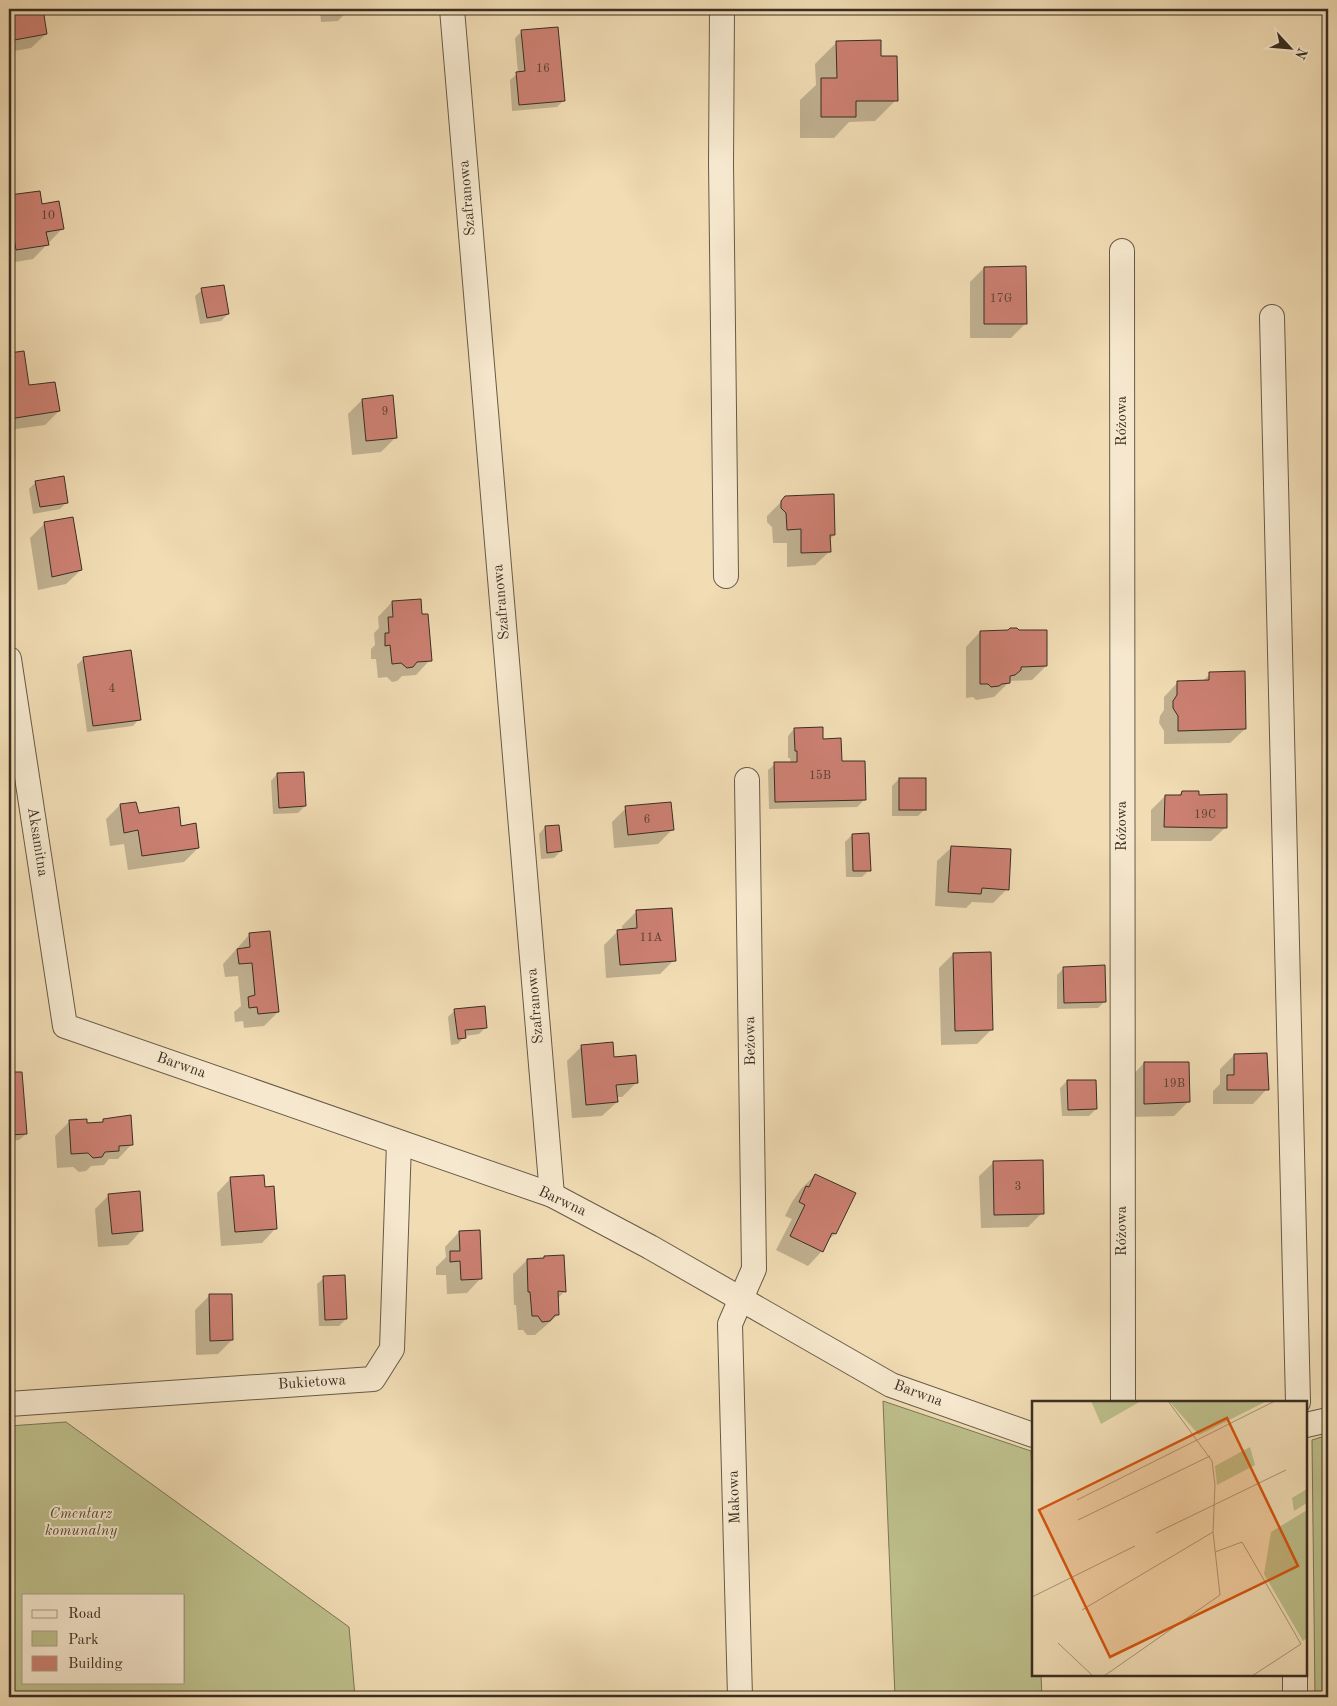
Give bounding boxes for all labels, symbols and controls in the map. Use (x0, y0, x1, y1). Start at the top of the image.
north arrow (1264, 22, 1314, 72)
text: N (1292, 45, 1309, 61)
house number: 16 (536, 63, 550, 75)
street label: Szafranowa (457, 159, 479, 236)
house number: 10 (41, 210, 55, 222)
house number: 17G (990, 293, 1013, 305)
street label: Różowa (1115, 395, 1130, 446)
house number: 9 (382, 406, 388, 418)
street label: Szafranowa (491, 563, 513, 640)
house number: 4 (109, 683, 116, 695)
house number: 15B (809, 769, 831, 782)
street label: Różowa (1115, 800, 1130, 851)
street label: Aksamitna (24, 806, 50, 878)
house number: 19C (1194, 809, 1216, 821)
house number: 6 (644, 814, 651, 826)
house number: 11A (639, 932, 663, 944)
street label: Szafranowa (525, 967, 547, 1044)
street label: Beżowa (743, 1015, 759, 1066)
street label: Barwna (154, 1051, 208, 1082)
house number: 19B (1163, 1078, 1185, 1090)
house number: 3 (1015, 1181, 1021, 1193)
street label: Barwna (536, 1184, 589, 1220)
street label: Różowa (1115, 1205, 1130, 1256)
street label: Bukietowa (277, 1373, 347, 1393)
street label: Barwna (891, 1378, 945, 1410)
inset map (1032, 1401, 1307, 1676)
street label: Makowa (727, 1469, 743, 1524)
park label: Cmentarz komunalny (45, 1507, 117, 1539)
legend (22, 1594, 185, 1684)
text: Road (68, 1607, 102, 1622)
text: Park (68, 1633, 99, 1648)
text: Building (68, 1657, 123, 1672)

